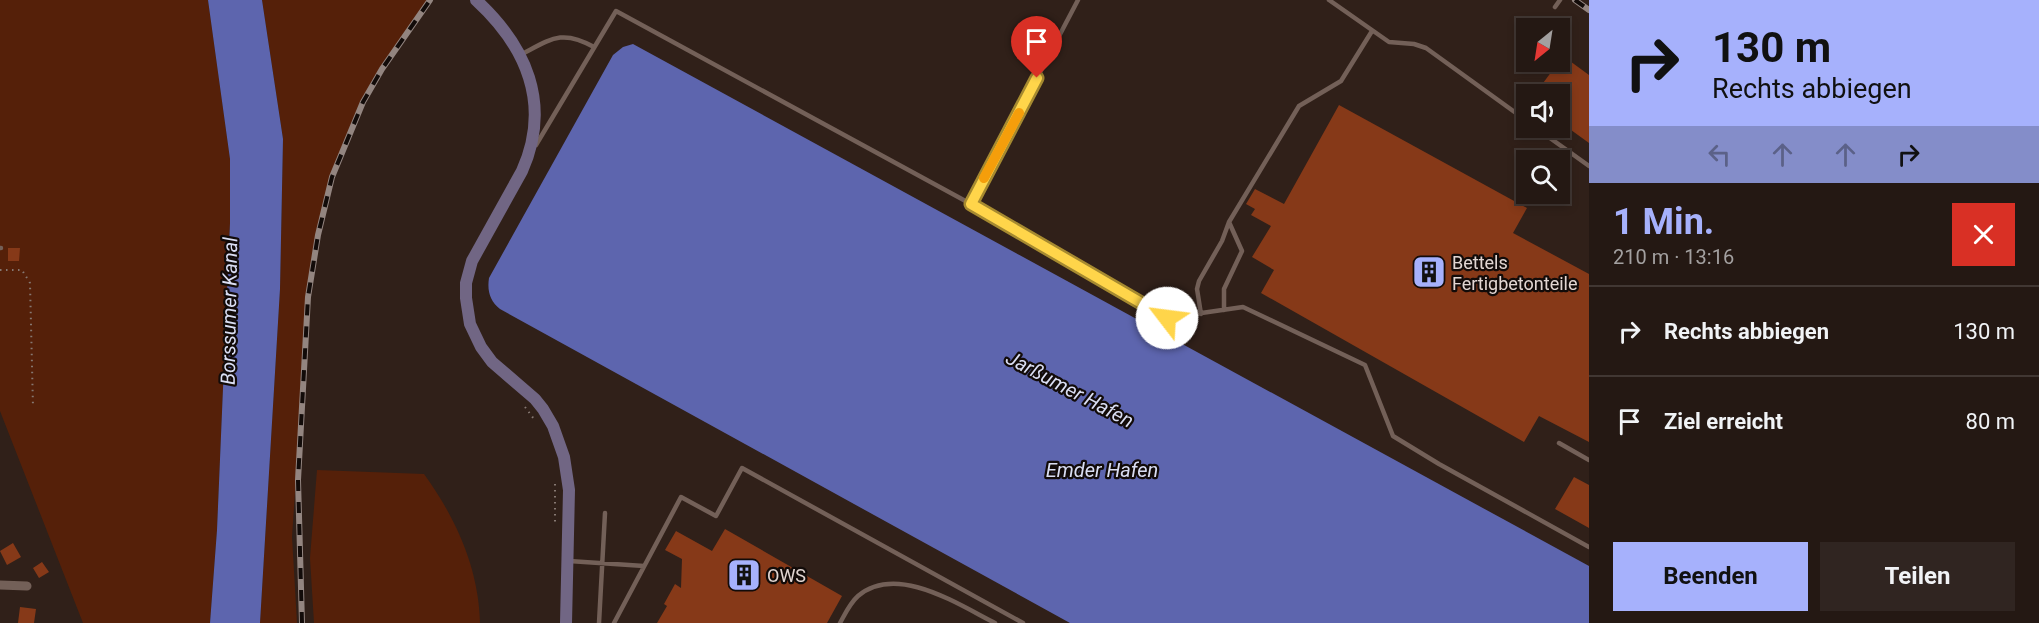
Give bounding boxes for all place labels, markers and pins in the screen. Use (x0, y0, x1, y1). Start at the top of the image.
pin (1011, 16, 1062, 78)
place label: Bettels Fertigbetonteile (1452, 252, 1578, 294)
building icon: Bettels Fertigbetonteile (1411, 254, 1447, 290)
building icon: OWS (726, 557, 762, 593)
place label: OWS (767, 565, 806, 586)

